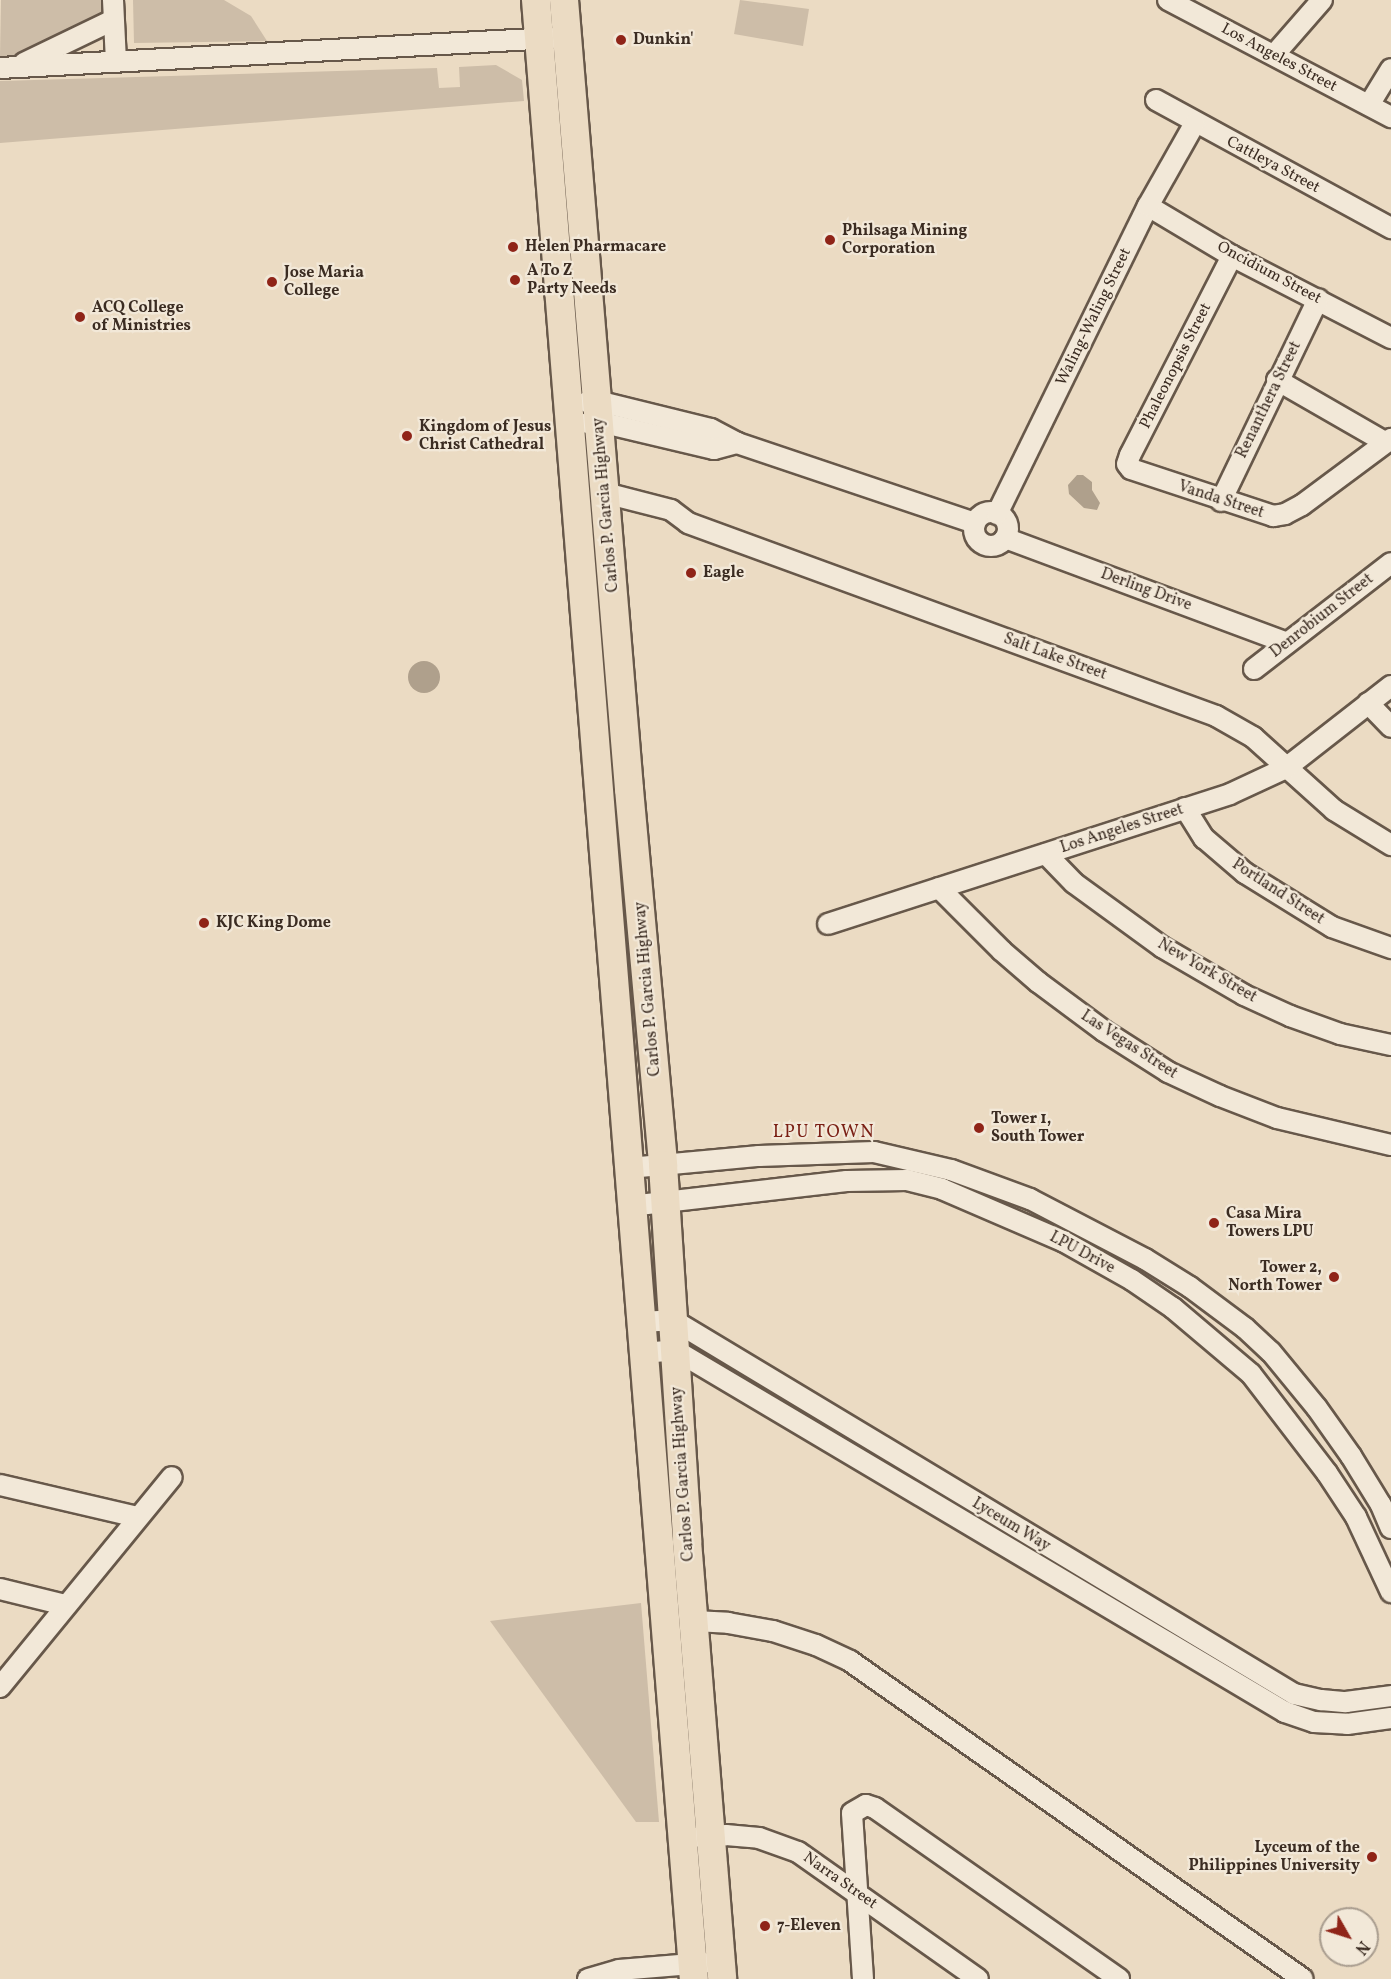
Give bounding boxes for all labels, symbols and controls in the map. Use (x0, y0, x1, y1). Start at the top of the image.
street label: Los Angeles Street (1218, 19, 1340, 97)
place label: Dunkin' (633, 30, 694, 50)
marker: Dunkin' (614, 33, 628, 47)
street label: Cattleya Street (1223, 132, 1323, 198)
place label: Philsaga Mining Corporation (842, 221, 967, 259)
marker: Philsaga Mining Corporation (823, 233, 837, 247)
place label: Helen Pharmacare (525, 237, 666, 257)
street label: Oncidium Street (1214, 237, 1324, 309)
marker: Helen Pharmacare (506, 240, 520, 254)
street label: Waling-Waling Street (1052, 245, 1136, 389)
place label: A To Z Party Needs (527, 261, 617, 299)
place label: Jose Maria College (284, 263, 364, 301)
marker: A To Z Party Needs (508, 273, 522, 287)
marker: Jose Maria College (265, 275, 279, 289)
place label: ACQ College of Ministries (92, 298, 190, 336)
street label: Phaleonopsis Street (1136, 300, 1216, 432)
marker: ACQ College of Ministries (73, 310, 87, 324)
street label: Renanthera Street (1232, 338, 1306, 462)
place label: Kingdom of Jesus Christ Cathedral (419, 417, 550, 455)
street label: Carlos P. Garcia Highway (589, 417, 623, 593)
marker: Kingdom of Jesus Christ Cathedral (400, 429, 414, 443)
street label: Vanda Street (1176, 477, 1266, 523)
place label: Eagle (703, 563, 744, 583)
street label: Derling Drive (1098, 565, 1194, 615)
marker: Eagle (684, 566, 698, 580)
street label: Denrobium Street (1267, 570, 1377, 662)
street label: Salt Lake Street (1001, 629, 1109, 685)
street label: Los Angeles Street (1058, 800, 1186, 858)
street label: Portland Street (1228, 855, 1328, 929)
street label: Carlos P. Garcia Highway (631, 901, 665, 1077)
place label: KJC King Dome (216, 913, 331, 933)
marker: KJC King Dome (197, 916, 211, 930)
street label: New York Street (1153, 935, 1261, 1007)
street label: Las Vegas Street (1077, 1006, 1181, 1084)
place label: Tower 1, South Tower (991, 1109, 1085, 1147)
marker: Tower 1, South Tower (972, 1121, 986, 1135)
district label: LPU TOWN (773, 1122, 875, 1144)
place label: Casa Mira Towers LPU (1226, 1204, 1314, 1242)
marker: Casa Mira Towers LPU (1207, 1216, 1221, 1230)
street label: LPU Drive (1046, 1228, 1118, 1278)
place label: Tower 2, North Tower (1228, 1258, 1322, 1296)
marker: Tower 2, North Tower (1327, 1270, 1341, 1284)
street label: Carlos P. Garcia Highway (667, 1386, 699, 1562)
street label: Lyceum Way (968, 1494, 1054, 1556)
place label: Lyceum of the Philippines University (1188, 1838, 1360, 1876)
street label: Narra Street (799, 1848, 881, 1914)
marker: Lyceum of the Philippines University (1365, 1850, 1379, 1864)
north arrow (1319, 1907, 1379, 1967)
place label: 7-Eleven (777, 1916, 841, 1936)
marker: 7-Eleven (758, 1919, 772, 1933)
text: N (1349, 1936, 1374, 1959)

